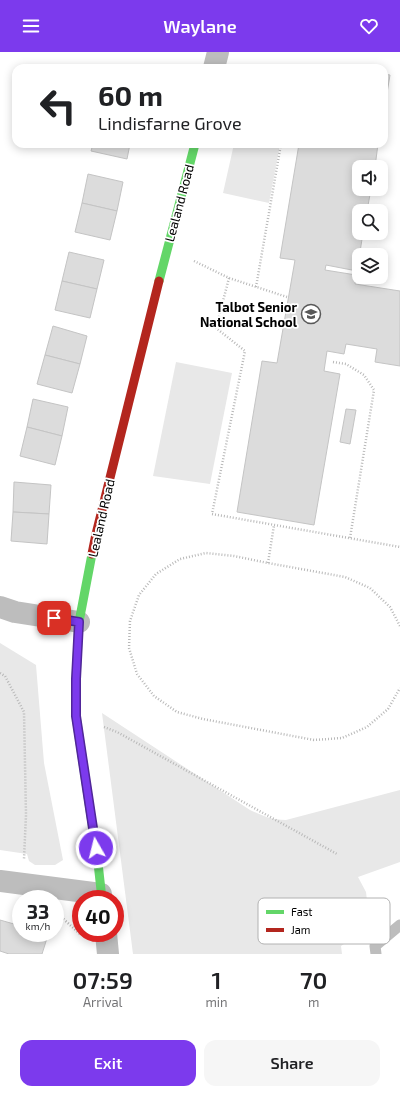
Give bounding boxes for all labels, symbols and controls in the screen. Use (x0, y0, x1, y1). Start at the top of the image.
icon: menu (20, 15, 42, 37)
text: Waylane (163, 15, 237, 37)
icon: heart (358, 15, 380, 37)
text: 60 m (98, 78, 163, 112)
icon: left (32, 80, 84, 132)
text: Lindisfarne Grove (98, 112, 242, 134)
map controls (352, 160, 388, 284)
button: sound (352, 160, 388, 196)
street label: Lealand Road (161, 162, 197, 244)
button: search (352, 204, 388, 240)
button: layers (352, 248, 388, 284)
place label: Talbot Senior National School (200, 299, 298, 330)
school or university icon: Talbot Senior National School (300, 303, 322, 325)
street label: Lealand Road (84, 477, 118, 559)
pin (37, 601, 71, 635)
icon: arrive (43, 607, 65, 629)
position arrow (75, 827, 117, 869)
speed limit sign: 40 (72, 890, 124, 942)
legend (258, 898, 390, 944)
text: 33 (27, 899, 49, 923)
text: Fast (291, 905, 313, 918)
text: km/h (26, 920, 50, 932)
text: Jam (291, 923, 310, 936)
text: 07:59 (73, 965, 133, 994)
text: 1 (211, 965, 222, 994)
text: 70 (300, 965, 327, 994)
text: Arrival (83, 994, 122, 1010)
text: min (205, 994, 228, 1010)
text: m (308, 994, 319, 1010)
button: Exit (20, 1040, 196, 1086)
button: Share (204, 1040, 380, 1086)

